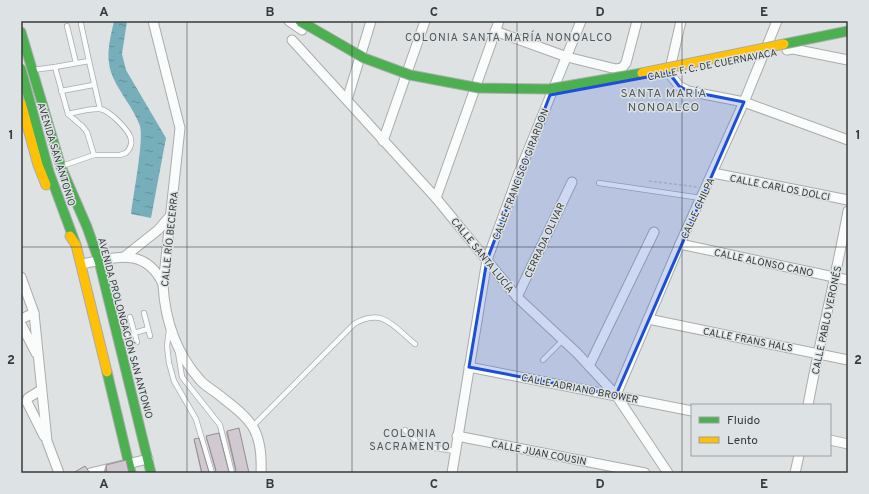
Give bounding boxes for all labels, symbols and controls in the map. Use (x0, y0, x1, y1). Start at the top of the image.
text: A (99, 5, 109, 21)
text: B (266, 5, 275, 21)
text: C (430, 5, 438, 21)
text: D (595, 5, 605, 21)
text: E (760, 5, 768, 21)
district label: COLONIA SANTA MARÍA NONOALCO (405, 30, 613, 45)
street label: CALLE F. C. DE CUERNAVACA (646, 46, 778, 84)
district label: SANTA MARÍA NONOALCO (621, 86, 707, 116)
street label: AVENIDA SAN ANTONIO (34, 101, 78, 208)
street label: CALLE FRANCISCO GIRARDON (490, 107, 552, 242)
text: 1 (8, 128, 14, 144)
text: 1 (855, 128, 861, 144)
street label: CALLE CARLOS DOLCI (728, 172, 831, 205)
street label: CALLE CHILPA (678, 176, 718, 241)
street label: CALLE RÍO BECERRA (159, 191, 182, 287)
street label: CERRADA OLIVAR (522, 201, 568, 280)
street label: CALLE SANTA LUCÍA (447, 216, 516, 296)
street label: AVENIDA PROLONGACIÓN SAN ANTONIO (94, 236, 155, 420)
street label: CALLE ALONSO CANO (713, 247, 815, 280)
street label: CALLE PABLO VERONÉS (810, 265, 845, 376)
street label: CALLE FRANS HALS (702, 325, 794, 356)
text: 2 (7, 353, 15, 369)
text: 2 (854, 353, 862, 369)
street label: CALLE ADRIANO BROWER (520, 372, 639, 407)
legend (691, 404, 831, 456)
text: Fluido (727, 413, 760, 429)
district label: COLONIA SACRAMENTO (369, 427, 451, 454)
text: Lento (727, 433, 758, 449)
street label: CALLE JUAN COUSIN (490, 438, 587, 469)
text: A (99, 477, 109, 493)
text: B (266, 477, 275, 493)
text: C (430, 477, 438, 493)
text: D (595, 477, 605, 493)
text: E (760, 477, 768, 493)

